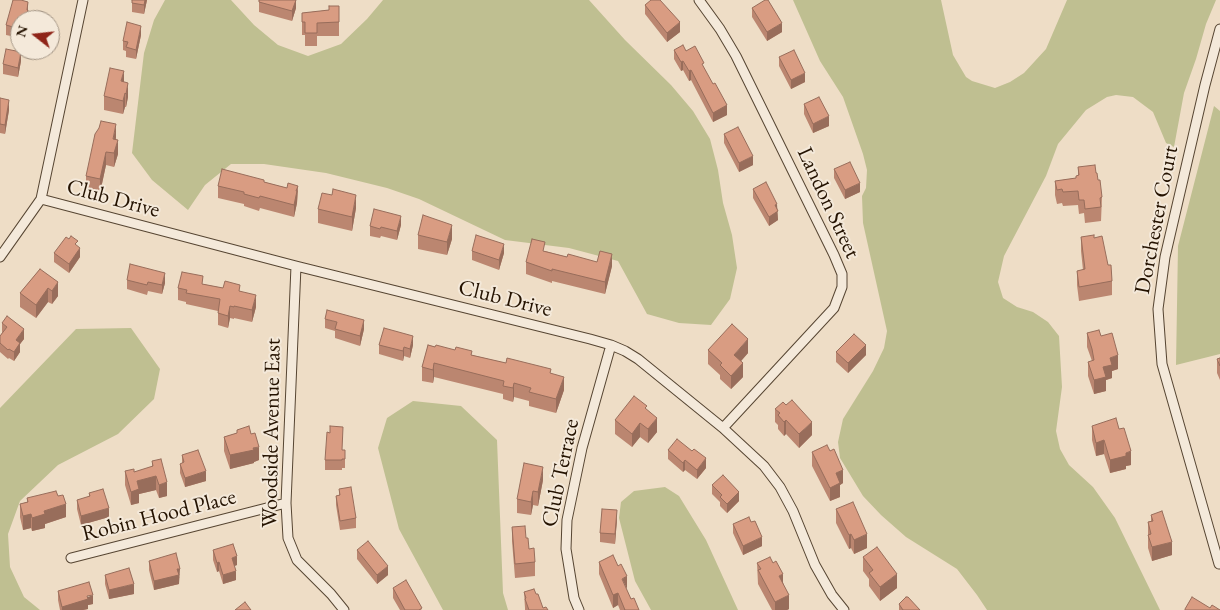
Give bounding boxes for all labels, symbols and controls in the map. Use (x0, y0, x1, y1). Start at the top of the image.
north arrow (10, 10, 60, 60)
text: N (11, 23, 32, 39)
street label: Landon Street (791, 143, 865, 263)
street label: Dorchester Court (1130, 144, 1184, 296)
street label: Club Drive (64, 174, 162, 224)
street label: Club Drive (456, 275, 554, 323)
street label: Woodside Avenue East (257, 338, 287, 528)
street label: Club Terrace (537, 417, 585, 529)
street label: Robin Hood Place (79, 484, 239, 548)

